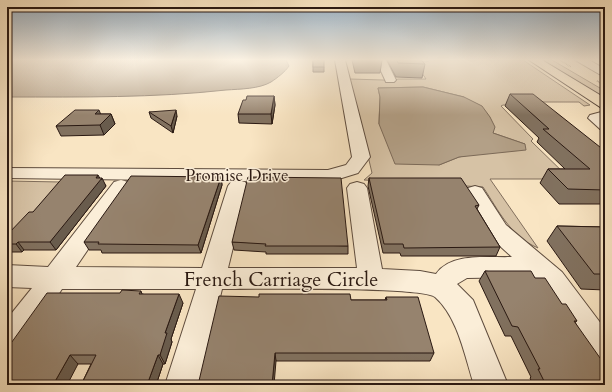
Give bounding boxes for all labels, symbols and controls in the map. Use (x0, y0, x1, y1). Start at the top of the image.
street label: Promise Drive (185, 164, 289, 187)
street label: French Carriage Circle (184, 266, 378, 293)

